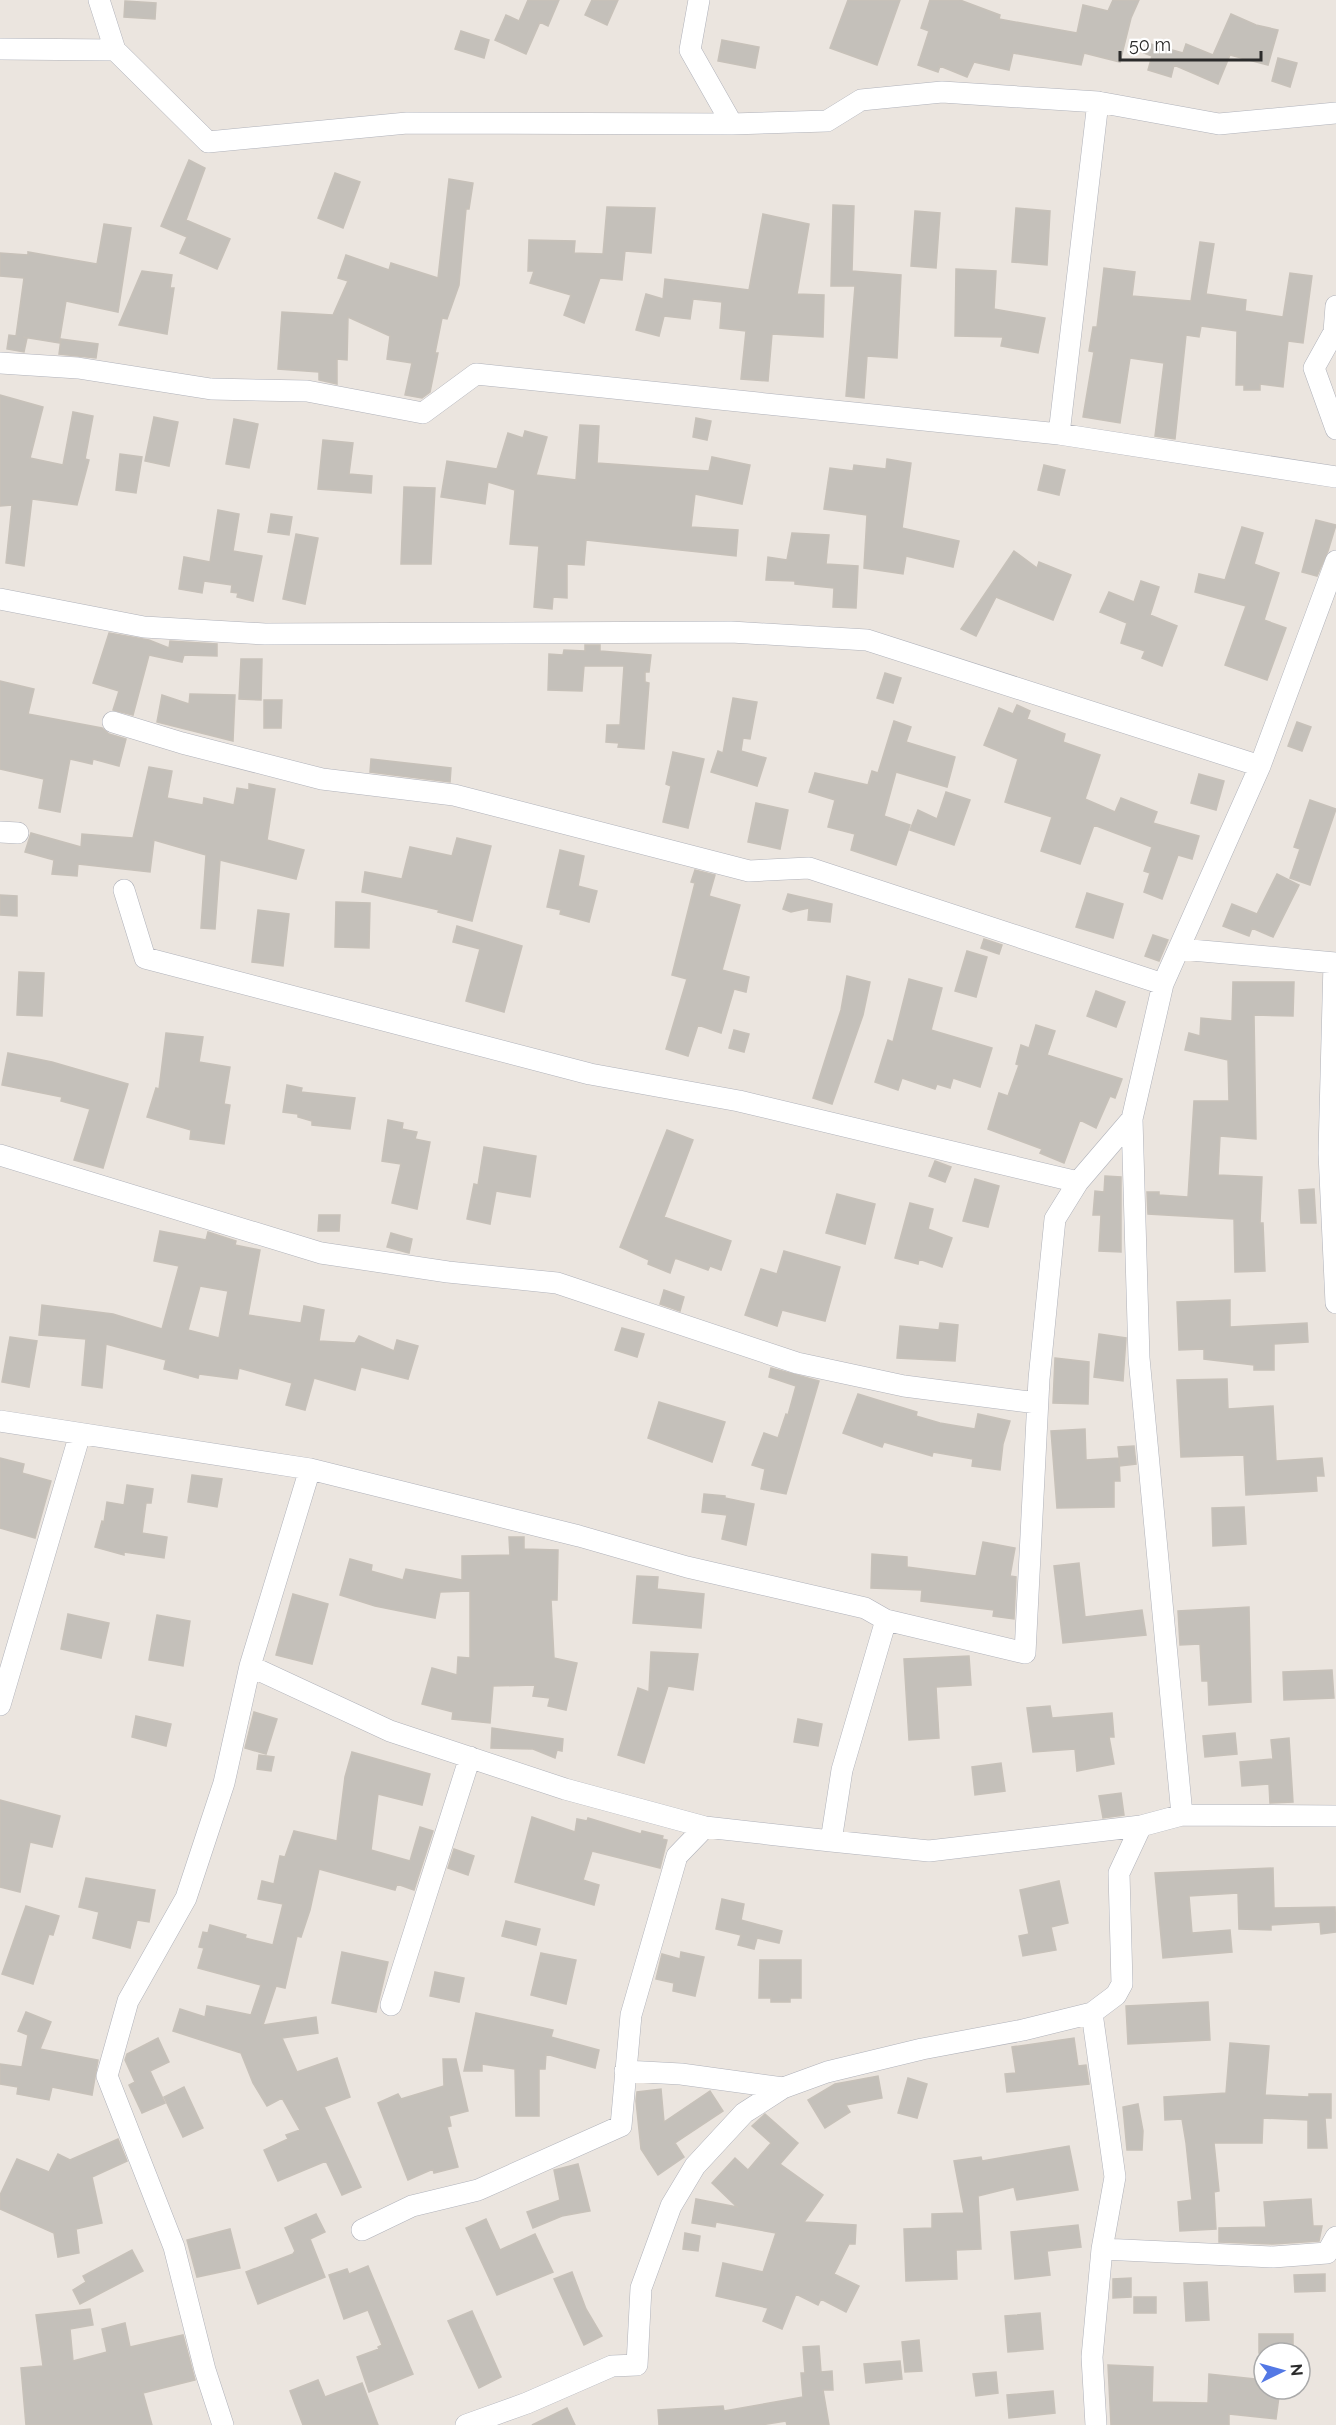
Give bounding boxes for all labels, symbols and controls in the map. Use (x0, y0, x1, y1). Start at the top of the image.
scale bar (1120, 24, 1261, 62)
text: 50 m (1129, 34, 1171, 55)
north arrow (1252, 2341, 1312, 2401)
text: N (1286, 2363, 1306, 2377)

